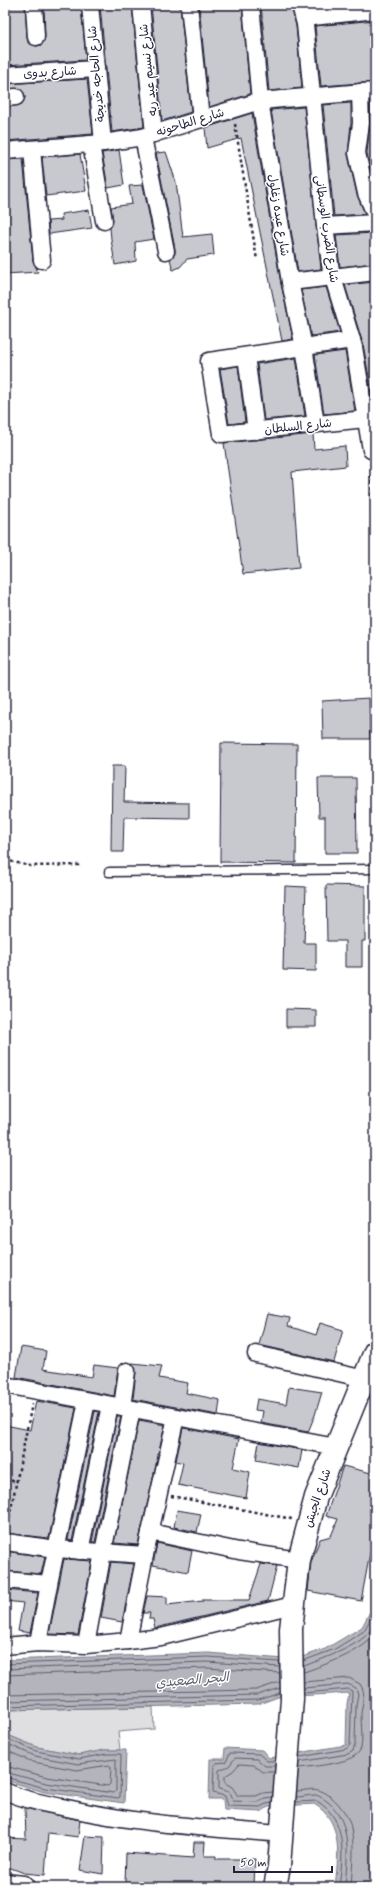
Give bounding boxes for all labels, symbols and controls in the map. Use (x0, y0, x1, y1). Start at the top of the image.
street label: شارع نسيم عبد ربه (136, 23, 162, 117)
street label: شارع الحاجه خديجة (85, 25, 109, 123)
street label: شارع بدوى (23, 64, 77, 82)
street label: شارع الطاحونه (154, 105, 226, 141)
street label: شارع عبده زغلول (264, 173, 292, 257)
street label: شارع الضرب الوسطانى (311, 174, 341, 284)
street label: شارع السلطان (264, 415, 333, 438)
street label: شارع الجيش (300, 1467, 335, 1530)
water label: البحر الصعيدي (155, 1669, 231, 1692)
scale bar (234, 1848, 332, 1874)
text: 50 m (240, 1855, 267, 1871)

